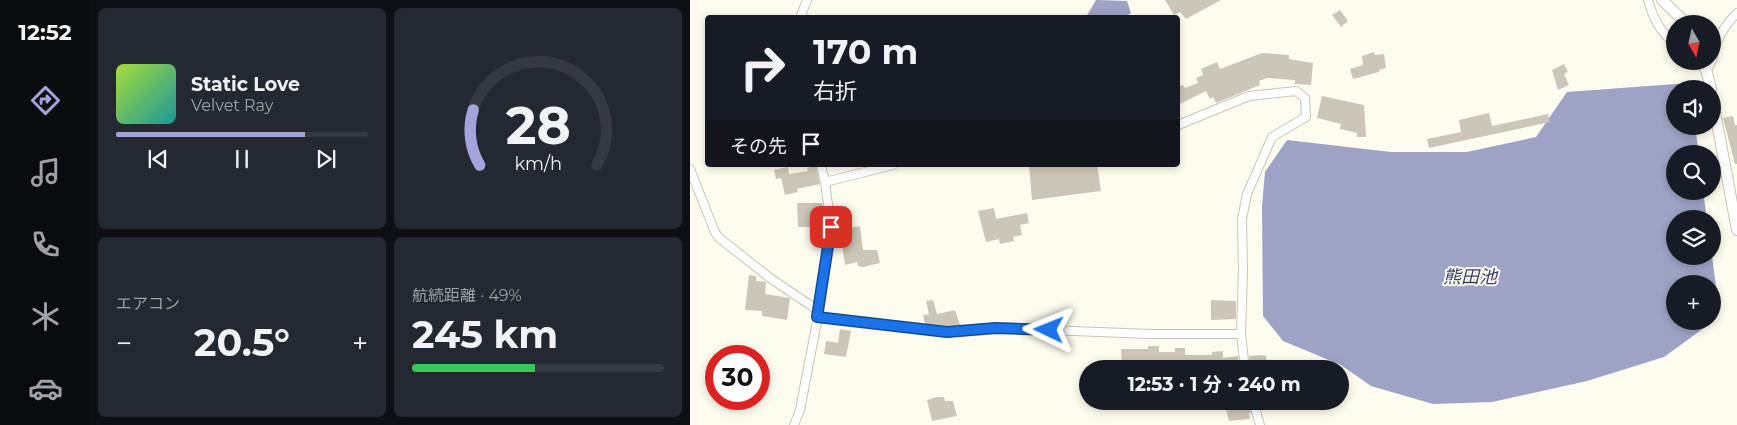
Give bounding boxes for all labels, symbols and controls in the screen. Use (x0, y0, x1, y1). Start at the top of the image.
north arrow (1666, 15, 1721, 70)
map controls (1666, 15, 1721, 330)
text: 12:52 (18, 19, 72, 46)
text: 170 m (813, 30, 918, 73)
icon: right (730, 35, 795, 100)
text: Static Love (191, 73, 300, 96)
text: 右折 (813, 78, 857, 105)
button: sound (1666, 80, 1721, 135)
icon: directions (28, 83, 63, 118)
text: 28 (505, 94, 571, 157)
text: Velvet Ray (191, 96, 273, 115)
icon: arrive (797, 130, 825, 158)
text: その先 (730, 135, 787, 158)
icon: previous (144, 145, 172, 173)
icon: pause (228, 145, 256, 173)
icon: next (312, 145, 340, 173)
button: search (1666, 145, 1721, 200)
text: km/h (514, 153, 562, 174)
icon: music (28, 155, 63, 190)
pin (810, 206, 852, 248)
button: layers (1666, 210, 1721, 265)
icon: arrive (817, 213, 845, 241)
icon: phone (28, 227, 63, 262)
water label: 熊田池 (1443, 266, 1499, 288)
button: + (1666, 275, 1721, 330)
text: 航続距離 · 49% (412, 286, 522, 305)
text: エアコン (116, 294, 180, 313)
icon: climate (28, 299, 63, 334)
position arrow (1022, 303, 1074, 355)
text: 245 km (412, 311, 558, 358)
text: 20.5° (194, 319, 290, 366)
text: − (116, 326, 132, 360)
text: + (352, 326, 368, 360)
speed limit sign: 30 (705, 345, 770, 410)
icon: car (28, 371, 63, 406)
text: 12:53 · 1 分 · 240 m (1127, 373, 1301, 396)

